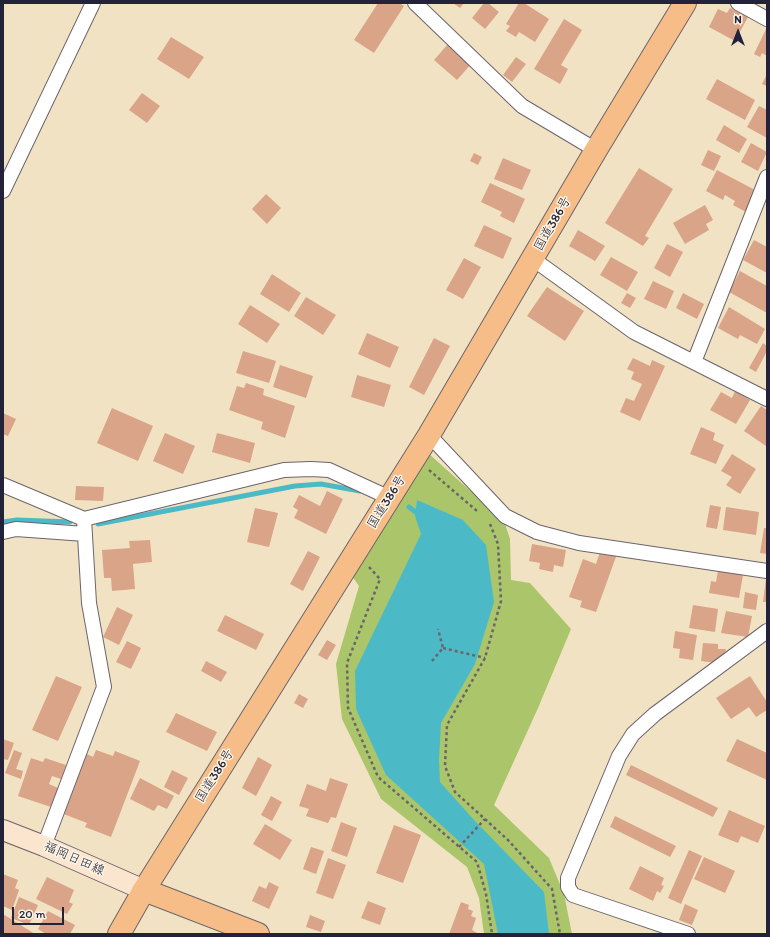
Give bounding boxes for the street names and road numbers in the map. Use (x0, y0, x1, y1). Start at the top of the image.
street label: 国道386号 (531, 194, 575, 254)
street label: 国道386号 (364, 472, 410, 532)
street label: 国道386号 (192, 746, 238, 806)
street label: 福岡日田線 (41, 839, 107, 879)

